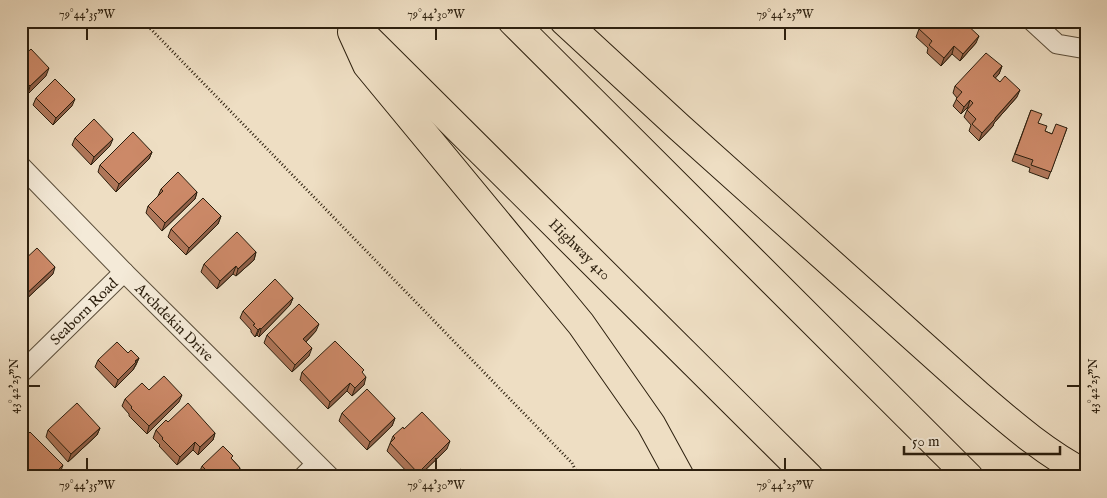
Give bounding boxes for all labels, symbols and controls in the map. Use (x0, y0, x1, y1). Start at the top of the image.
text: 79°44'35"W (59, 7, 116, 22)
text: 79°44'30"W (407, 7, 465, 22)
text: 79°44'25"W (756, 7, 814, 22)
street label: Highway 410 (544, 215, 615, 285)
street label: Seaborn Road (46, 273, 123, 349)
street label: Archdekin Drive (130, 279, 217, 366)
text: 43°42'25"N (7, 358, 22, 414)
text: 43°42'25"N (1086, 358, 1101, 414)
scale bar (904, 423, 1061, 455)
text: 50 m (912, 432, 940, 451)
text: 79°44'35"W (59, 478, 116, 493)
text: 79°44'30"W (407, 478, 465, 493)
text: 79°44'25"W (756, 478, 814, 493)

